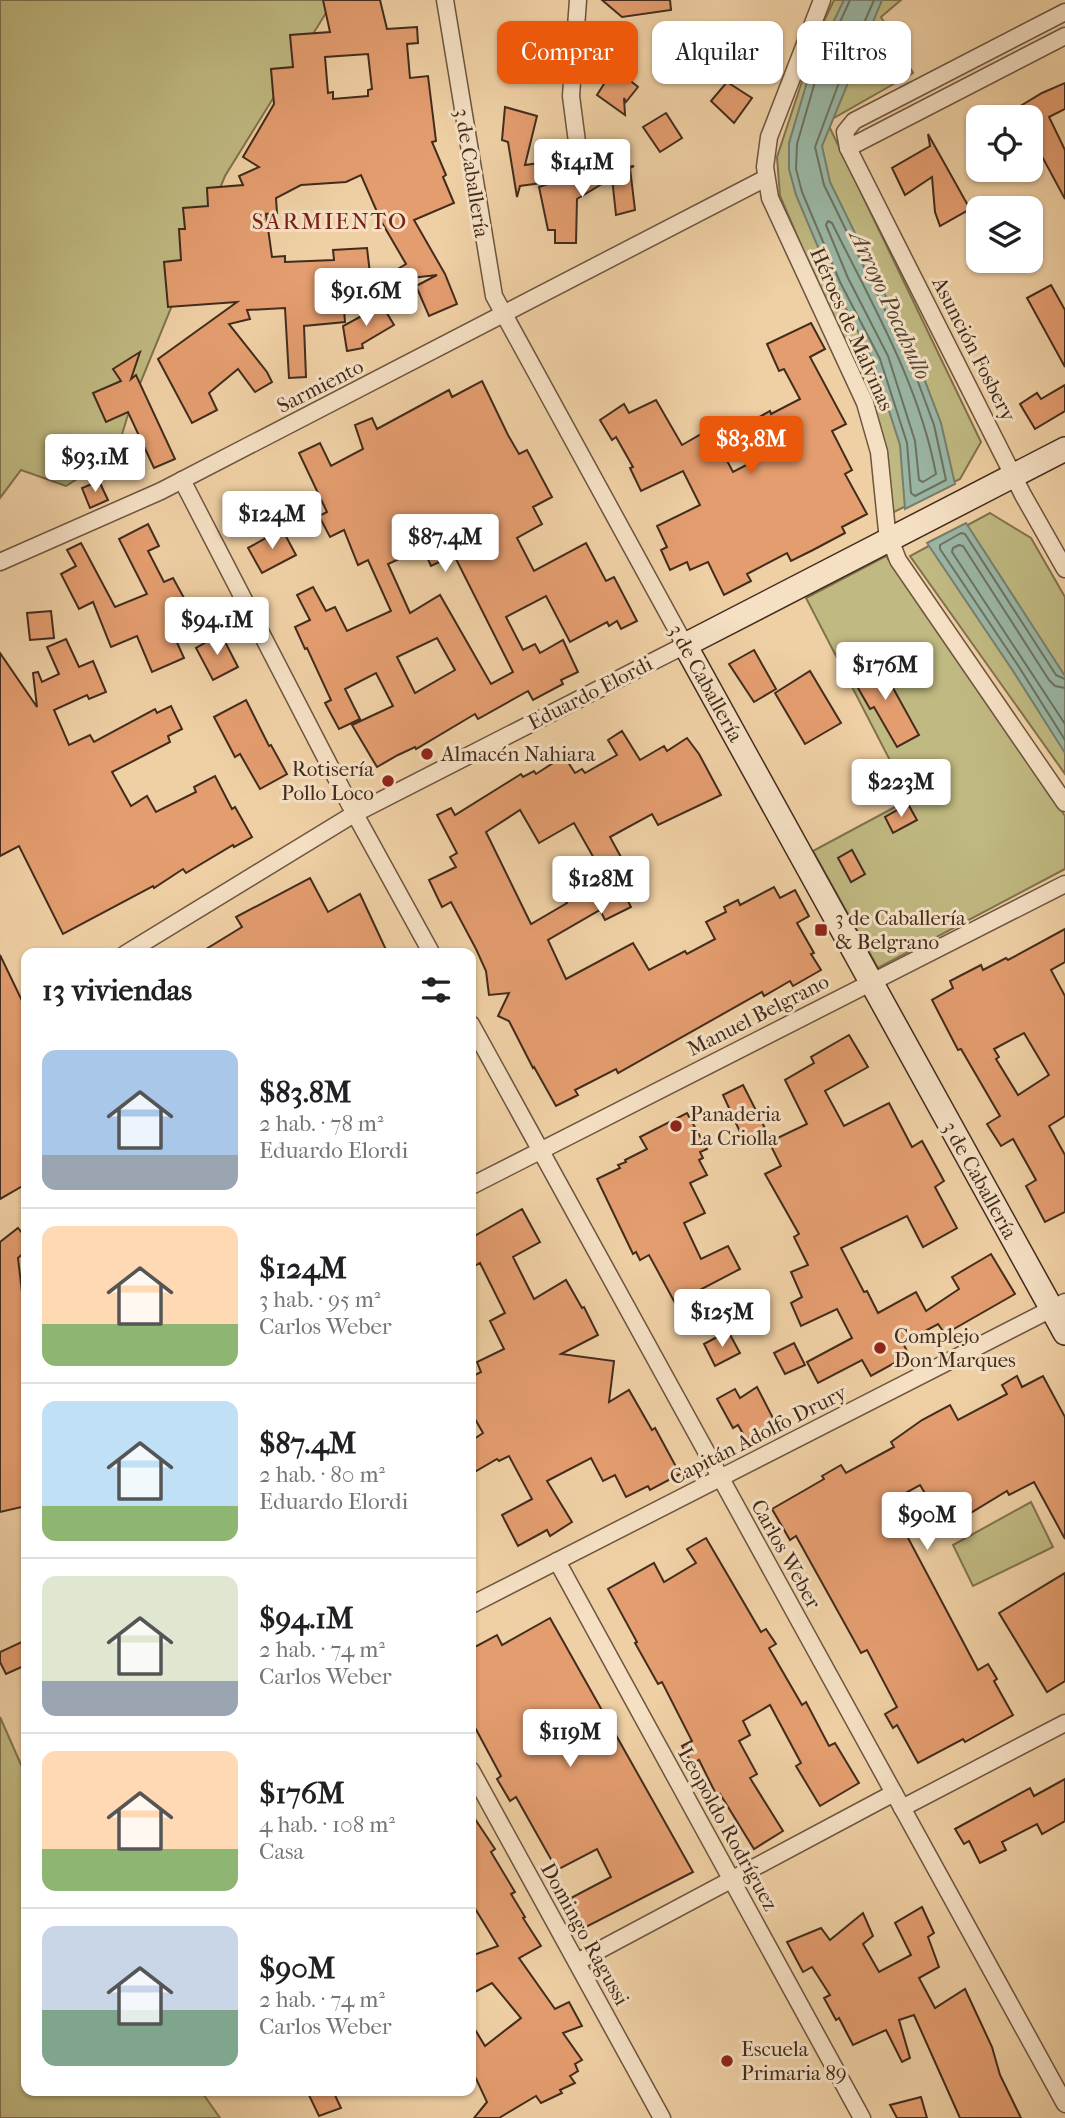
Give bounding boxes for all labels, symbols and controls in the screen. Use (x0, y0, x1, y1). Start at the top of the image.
chip: Comprar (497, 21, 638, 84)
chip: Alquilar (652, 21, 783, 84)
chip: Filtros (797, 21, 911, 84)
map controls (966, 105, 1043, 273)
button: locate (966, 105, 1043, 182)
street label: 3 de Caballería (450, 107, 494, 240)
pin: $141M (533, 140, 631, 199)
text: $141M (550, 148, 614, 175)
button: layers (966, 196, 1043, 273)
district label: SARMIENTO (252, 208, 408, 235)
water label: Arroyo Pocahullo (843, 224, 937, 384)
street label: Héroes de Malvinas (805, 244, 899, 415)
pin: $91.6M (309, 268, 423, 328)
street label: Asunción Fosbery (927, 272, 1021, 426)
text: $91.6M (331, 277, 401, 304)
street label: Sarmiento (273, 354, 367, 418)
pin: $83.8M (694, 416, 808, 476)
text: $83.8M (716, 425, 786, 452)
pin: $93.1M (38, 434, 152, 494)
text: $93.1M (61, 443, 129, 470)
pin: $124M (223, 491, 321, 551)
text: $124M (238, 500, 306, 527)
pin: $87.4M (388, 514, 502, 574)
text: $87.4M (408, 523, 482, 550)
pin: $94.1M (160, 598, 274, 657)
text: $94.1M (181, 606, 253, 633)
street label: 3 de Caballería (664, 620, 748, 746)
pin: $176M (836, 642, 934, 702)
street label: Eduardo Elordi (524, 651, 656, 735)
text: $176M (852, 651, 918, 678)
place label: Almacén Nahiara (440, 742, 596, 766)
marker: Almacén Nahiara (419, 746, 435, 762)
place label: Rotisería Pollo Loco (281, 757, 374, 805)
pin: $223M (852, 760, 950, 819)
text: $223M (868, 768, 934, 795)
marker: Rotisería Pollo Loco (380, 773, 396, 789)
pin: $128M (552, 856, 650, 916)
text: $128M (568, 865, 634, 892)
place label: 3 de Caballería & Belgrano (835, 906, 966, 954)
marker: 3 de Caballería & Belgrano (813, 922, 829, 938)
street label: Manuel Belgrano (683, 969, 833, 1061)
icon: filters (417, 971, 455, 1009)
text: 13 viviendas (42, 973, 192, 1008)
text: $83.8M (259, 1075, 351, 1110)
icon: home (98, 1078, 182, 1162)
place label: Panaderia La Criolla (690, 1102, 781, 1150)
text: 2 hab. · 78 m² (259, 1110, 383, 1137)
street label: 3 de Caballería (938, 1117, 1022, 1243)
marker: Panaderia La Criolla (668, 1118, 684, 1134)
text: Eduardo Elordi (259, 1137, 408, 1164)
text: $124M (259, 1251, 347, 1286)
icon: home (98, 1254, 182, 1338)
text: 3 hab. · 95 m² (259, 1286, 380, 1313)
pin: $125M (673, 1290, 771, 1349)
text: $125M (690, 1298, 754, 1325)
text: Carlos Weber (259, 1313, 392, 1340)
place label: Complejo Don Marques (894, 1324, 1016, 1372)
marker: Complejo Don Marques (872, 1340, 888, 1356)
street label: Capitán Adolfo Drury (666, 1380, 851, 1490)
text: $87.4M (259, 1426, 356, 1461)
icon: home (98, 1429, 182, 1513)
text: 2 hab. · 80 m² (259, 1461, 385, 1488)
text: Eduardo Elordi (259, 1488, 408, 1515)
pin: $90M (886, 1492, 968, 1552)
street label: Carlos Weber (746, 1495, 826, 1613)
text: $90M (898, 1501, 956, 1528)
text: $94.1M (259, 1601, 353, 1636)
icon: home (98, 1604, 182, 1688)
text: 2 hab. · 74 m² (259, 1636, 385, 1663)
text: Carlos Weber (259, 1663, 392, 1690)
pin: $119M (521, 1710, 619, 1769)
text: $119M (539, 1718, 601, 1745)
street label: Leopoldo Rodríguez (673, 1743, 783, 1915)
text: $176M (259, 1776, 344, 1811)
icon: home (98, 1779, 182, 1863)
text: 4 hab. · 108 m² (259, 1811, 395, 1838)
text: Casa (259, 1838, 304, 1865)
street label: Domingo Ragussi (536, 1859, 634, 2009)
text: $90M (259, 1951, 335, 1986)
icon: home (98, 1954, 182, 2038)
text: 2 hab. · 74 m² (259, 1986, 385, 2013)
text: Carlos Weber (259, 2013, 392, 2040)
place label: Escuela Primaria 89 (741, 2037, 847, 2085)
marker: Escuela Primaria 89 (719, 2053, 735, 2069)

